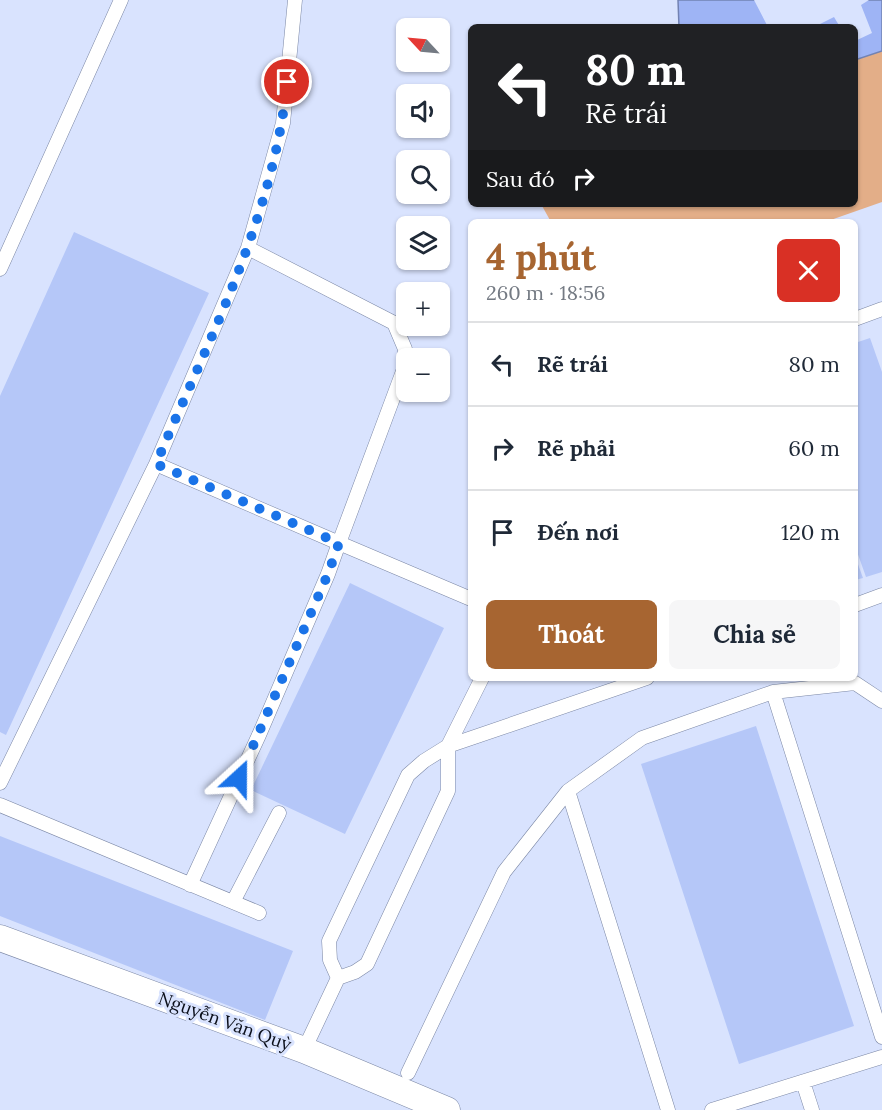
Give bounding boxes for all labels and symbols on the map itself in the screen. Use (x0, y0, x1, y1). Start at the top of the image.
north arrow (396, 18, 450, 72)
pin (261, 56, 312, 107)
position arrow (207, 746, 271, 810)
street label: Nguyễn Văn Quỳ (155, 986, 295, 1056)

